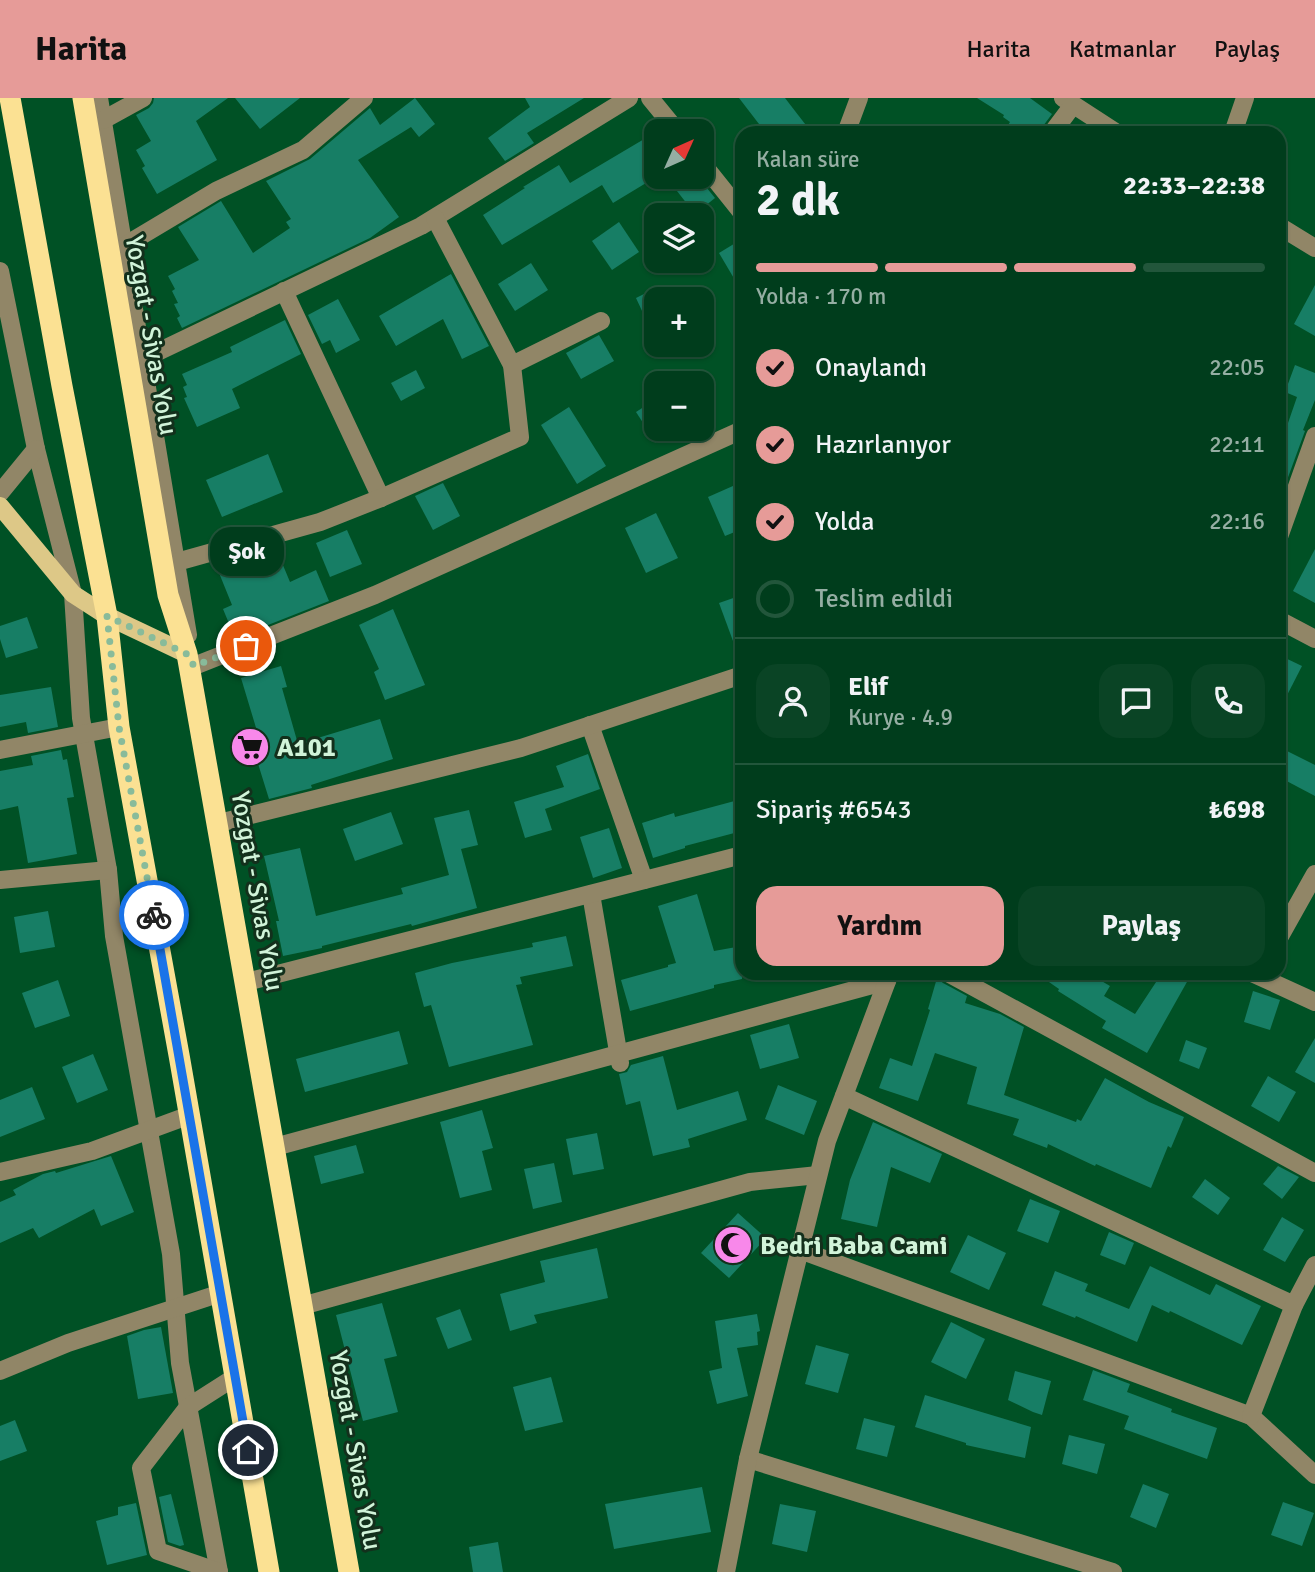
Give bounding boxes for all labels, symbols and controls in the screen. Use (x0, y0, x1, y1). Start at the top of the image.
text: Harita (35, 29, 127, 70)
text: Harita (966, 34, 1031, 64)
text: Katmanlar (1069, 34, 1176, 64)
text: Paylaş (1214, 34, 1280, 64)
north arrow (644, 119, 714, 189)
map controls (644, 119, 714, 441)
text: Kalan süre (756, 145, 860, 174)
text: 22:33–22:38 (1123, 170, 1265, 202)
text: 2 dk (756, 172, 840, 228)
button: layers (644, 203, 714, 273)
street label: Yozgat - Sivas Yolu (118, 233, 184, 438)
text: Yolda · 170 m (756, 282, 886, 311)
button: + (644, 287, 714, 357)
icon: check (756, 349, 794, 387)
text: Onaylandı (815, 352, 927, 384)
text: 22:05 (1209, 353, 1265, 382)
button: − (644, 371, 714, 441)
icon: check (756, 426, 794, 464)
text: Hazırlanıyor (815, 429, 951, 461)
text: 22:11 (1209, 430, 1265, 459)
icon: check (756, 503, 794, 541)
text: Yolda (815, 506, 875, 538)
text: 22:16 (1209, 507, 1265, 536)
callout: Şok (209, 527, 283, 576)
text: Şok (229, 537, 265, 566)
text: Teslim edildi (815, 583, 953, 615)
pin (216, 616, 276, 676)
icon: bag (227, 627, 265, 665)
button: person (756, 664, 830, 738)
button: chat (1099, 664, 1173, 738)
button: phone (1191, 664, 1265, 738)
text: Elif (848, 671, 888, 703)
text: Kurye · 4.9 (848, 703, 953, 732)
supermarket icon: A101 (229, 726, 271, 768)
place label: A101 (277, 732, 336, 764)
street label: Yozgat - Sivas Yolu (224, 789, 290, 994)
text: Sipariş #6543 (756, 794, 912, 826)
text: ₺698 (1209, 794, 1265, 826)
courier (119, 880, 189, 950)
button: Yardım (756, 886, 1004, 966)
button: Paylaş (1018, 886, 1265, 966)
icon: bike (135, 896, 173, 934)
mosque icon: Bedri Baba Cami (712, 1224, 754, 1266)
place label: Bedri Baba Cami (760, 1230, 947, 1262)
street label: Yozgat - Sivas Yolu (322, 1348, 388, 1553)
pin (218, 1420, 278, 1480)
icon: home (229, 1431, 267, 1469)

